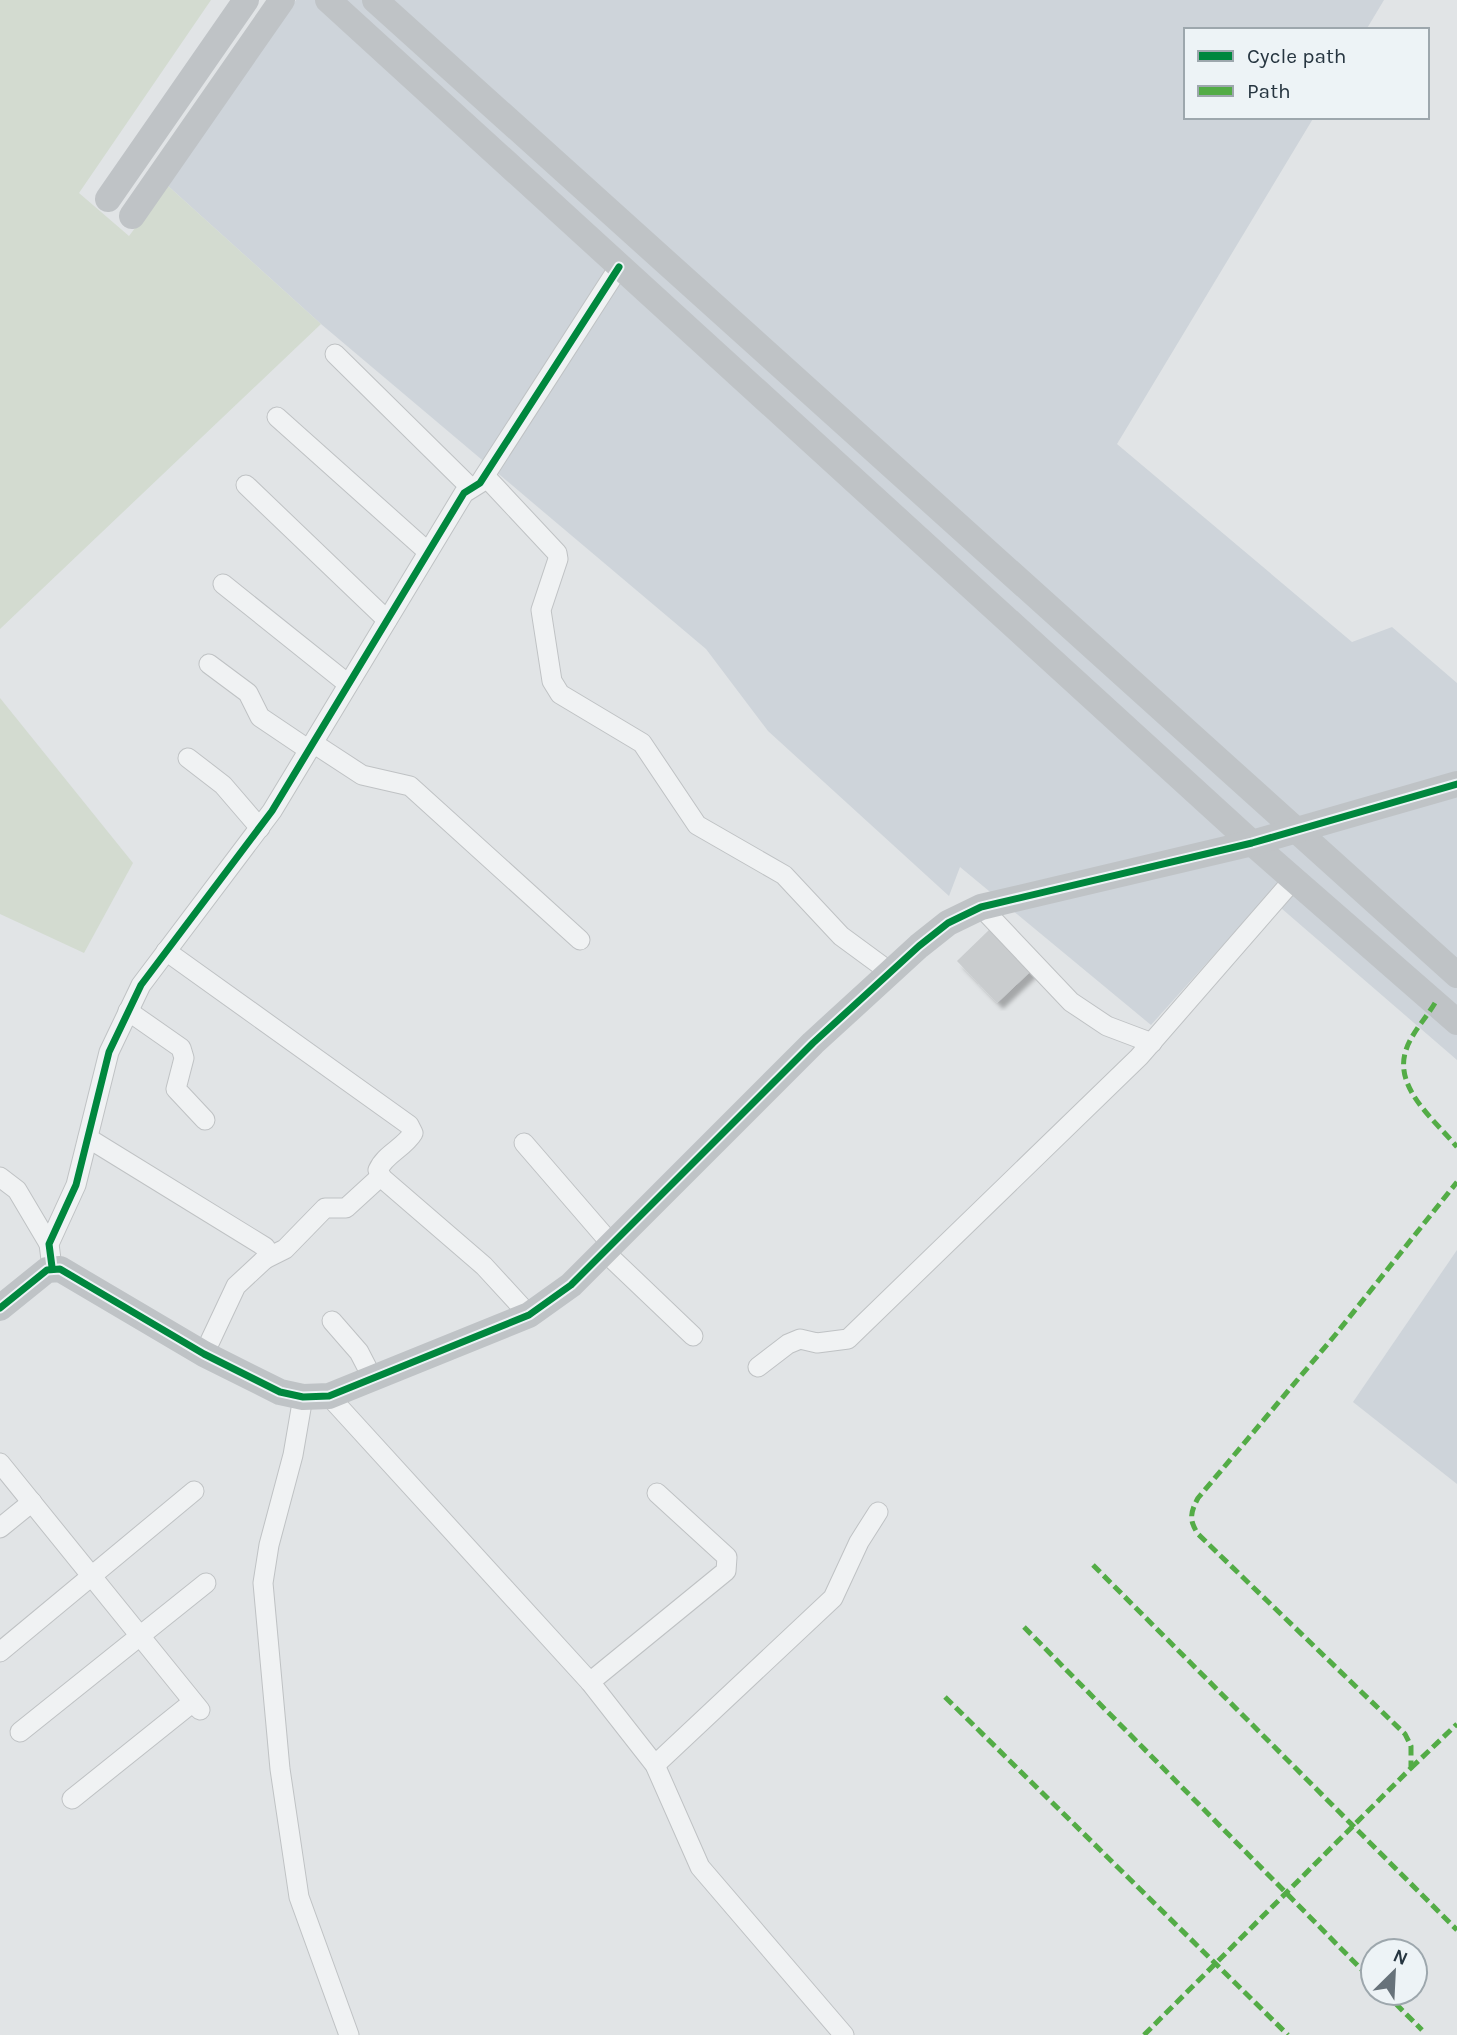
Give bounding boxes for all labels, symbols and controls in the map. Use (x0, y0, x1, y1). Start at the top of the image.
legend (1184, 28, 1429, 119)
text: Cycle path (1247, 44, 1347, 68)
text: Path (1247, 79, 1291, 103)
north arrow (1359, 1937, 1429, 2007)
text: N (1390, 1945, 1411, 1970)

